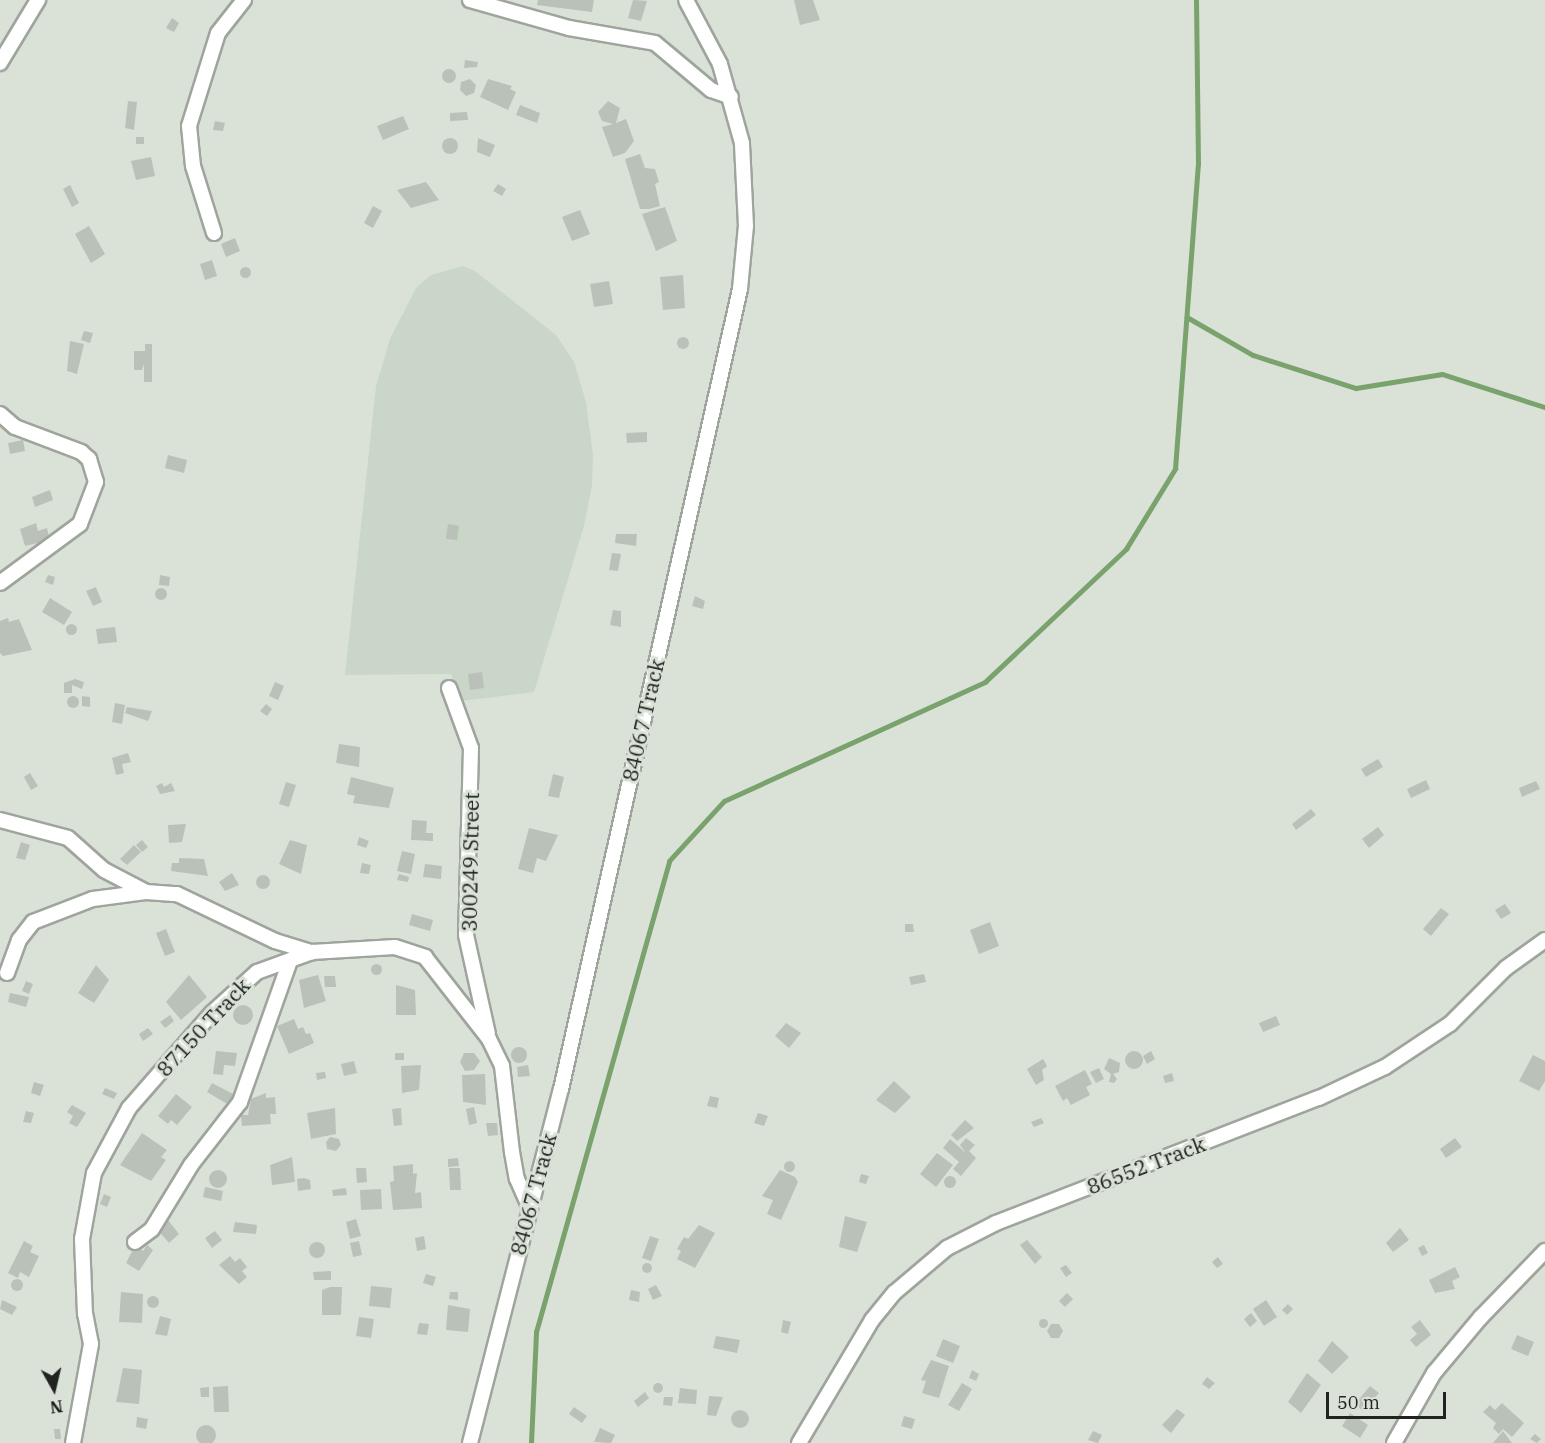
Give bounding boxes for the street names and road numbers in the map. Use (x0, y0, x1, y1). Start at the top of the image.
street label: 84067 Track (617, 656, 669, 784)
street label: 300249 Street (456, 792, 484, 932)
street label: 87150 Track (151, 973, 255, 1081)
street label: 84067 Track (505, 1130, 561, 1258)
street label: 86552 Track (1083, 1131, 1209, 1199)

